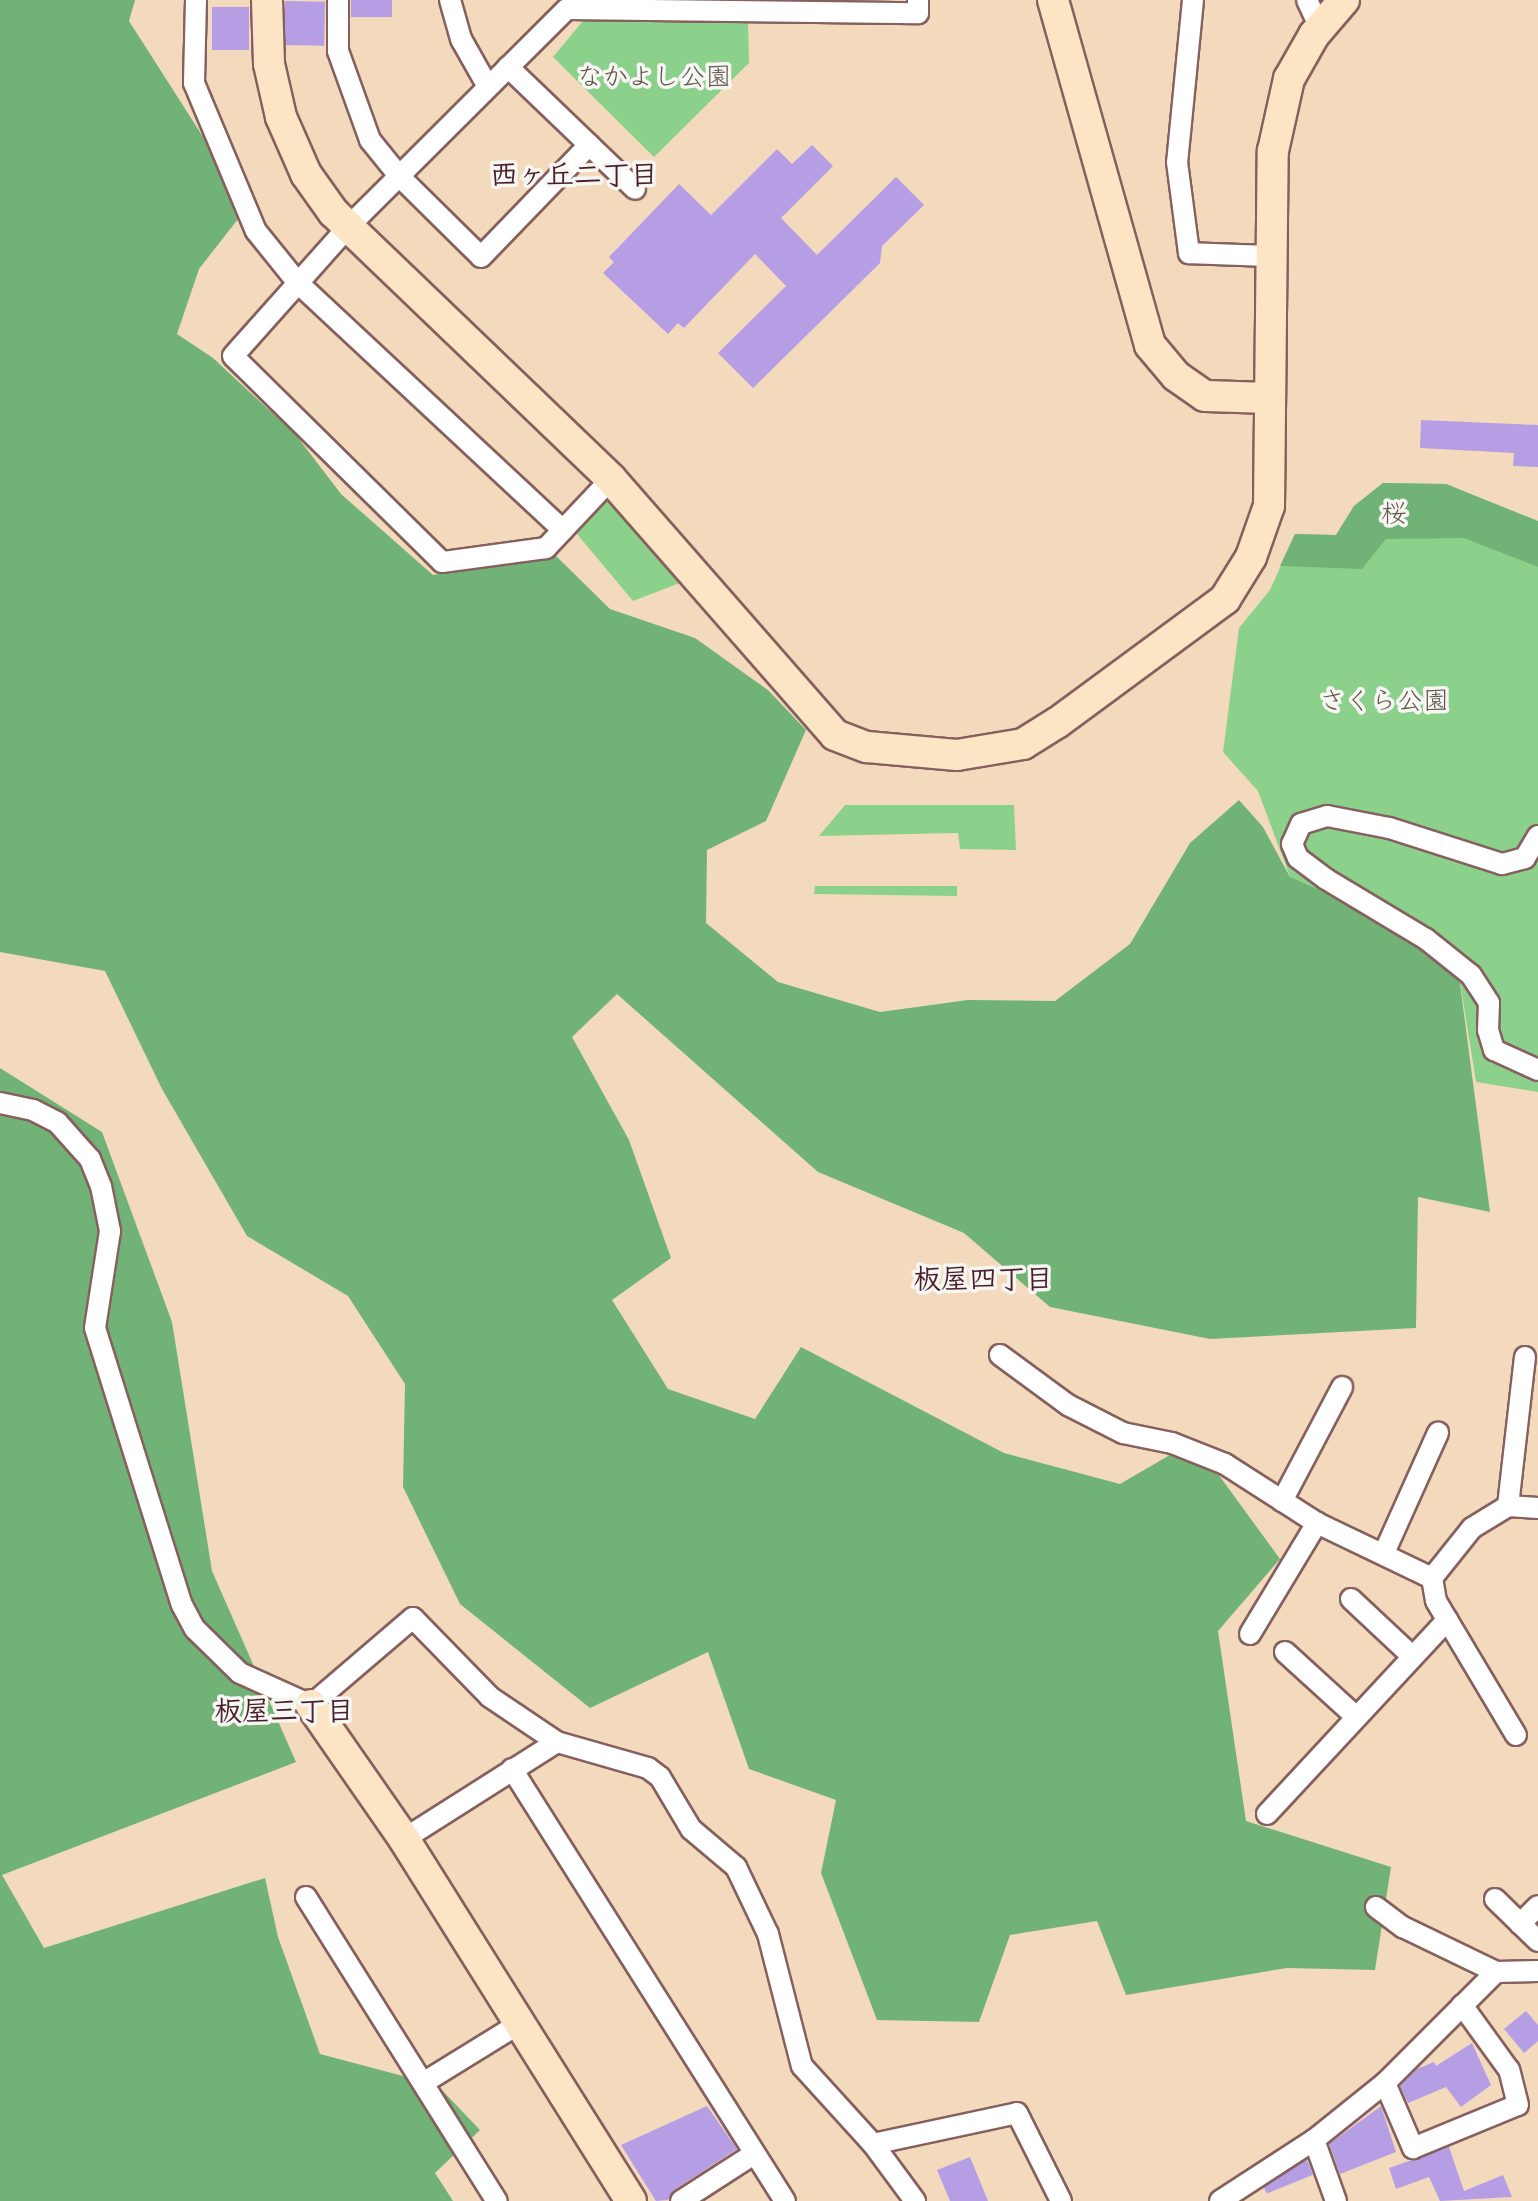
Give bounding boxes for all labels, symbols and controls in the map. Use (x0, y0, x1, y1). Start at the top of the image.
park label: なかよし公園 (576, 59, 732, 91)
district label: 西ヶ丘二丁目 (490, 156, 658, 190)
park label: 桜 (1381, 496, 1407, 528)
park label: さくら公園 (1319, 683, 1449, 715)
district label: 板屋四丁目 (913, 1260, 1053, 1294)
district label: 板屋三丁目 (214, 1692, 354, 1726)

